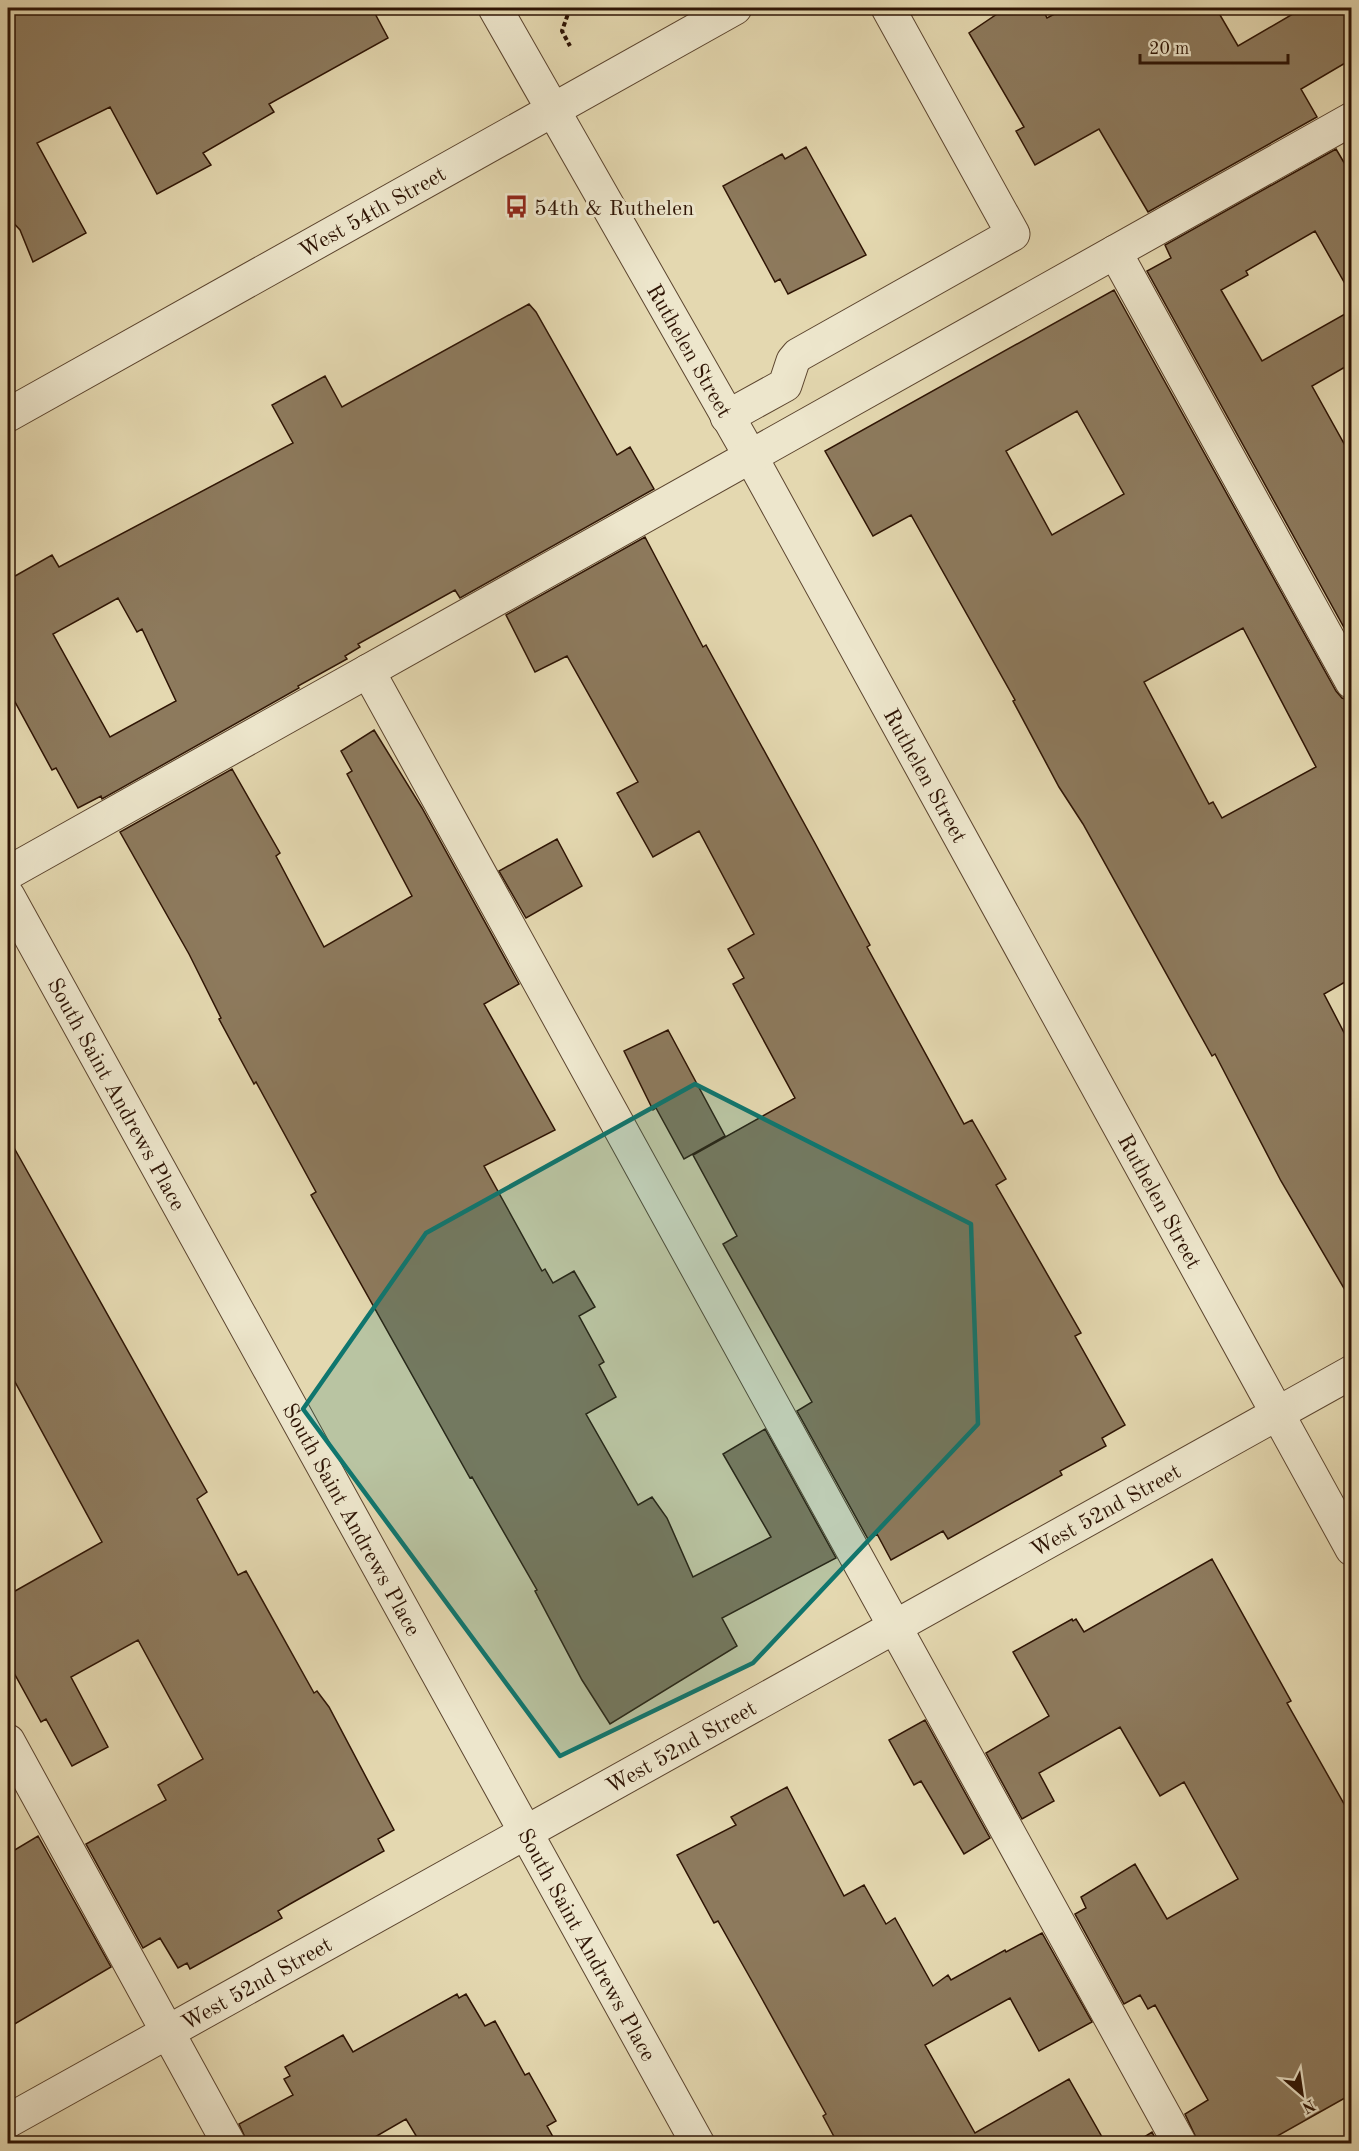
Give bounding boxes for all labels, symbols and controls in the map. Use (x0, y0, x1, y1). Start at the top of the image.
scale bar (1140, 27, 1288, 65)
text: 20 m (1149, 40, 1189, 58)
street label: West 54th Street (296, 163, 450, 263)
bus stop icon: 54th & Ruthelen (503, 194, 529, 220)
place label: 54th & Ruthelen (534, 198, 694, 220)
street label: Ruthelen Street (642, 281, 735, 422)
street label: Ruthelen Street (879, 705, 970, 847)
street label: South Saint Andrews Place (43, 975, 189, 1215)
street label: Ruthelen Street (1113, 1131, 1204, 1273)
street label: South Saint Andrews Place (278, 1400, 424, 1640)
street label: West 52nd Street (1027, 1461, 1185, 1562)
street label: West 52nd Street (603, 1697, 760, 1798)
street label: South Saint Andrews Place (513, 1825, 659, 2065)
street label: West 52nd Street (178, 1934, 336, 2035)
north arrow (1272, 2064, 1332, 2124)
text: N (1298, 2095, 1318, 2116)

